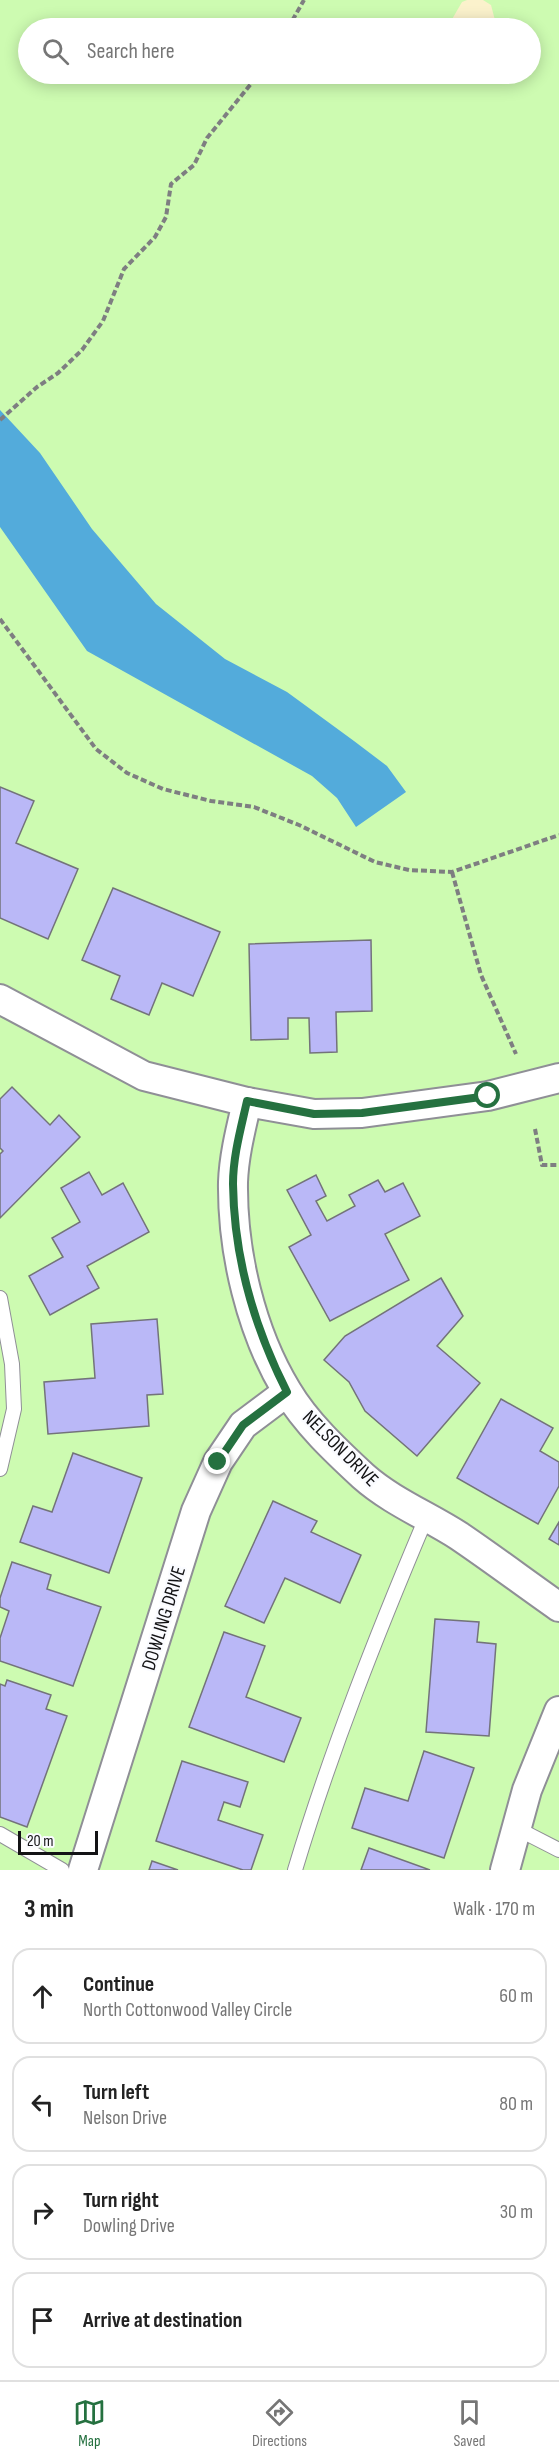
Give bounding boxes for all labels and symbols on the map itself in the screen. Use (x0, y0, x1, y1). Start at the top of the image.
route start (474, 1082, 500, 1108)
street label: NELSON DRIVE (297, 1406, 383, 1492)
route end (204, 1448, 230, 1474)
street label: DOWLING DRIVE (137, 1563, 191, 1673)
scale bar (18, 1828, 98, 1856)

